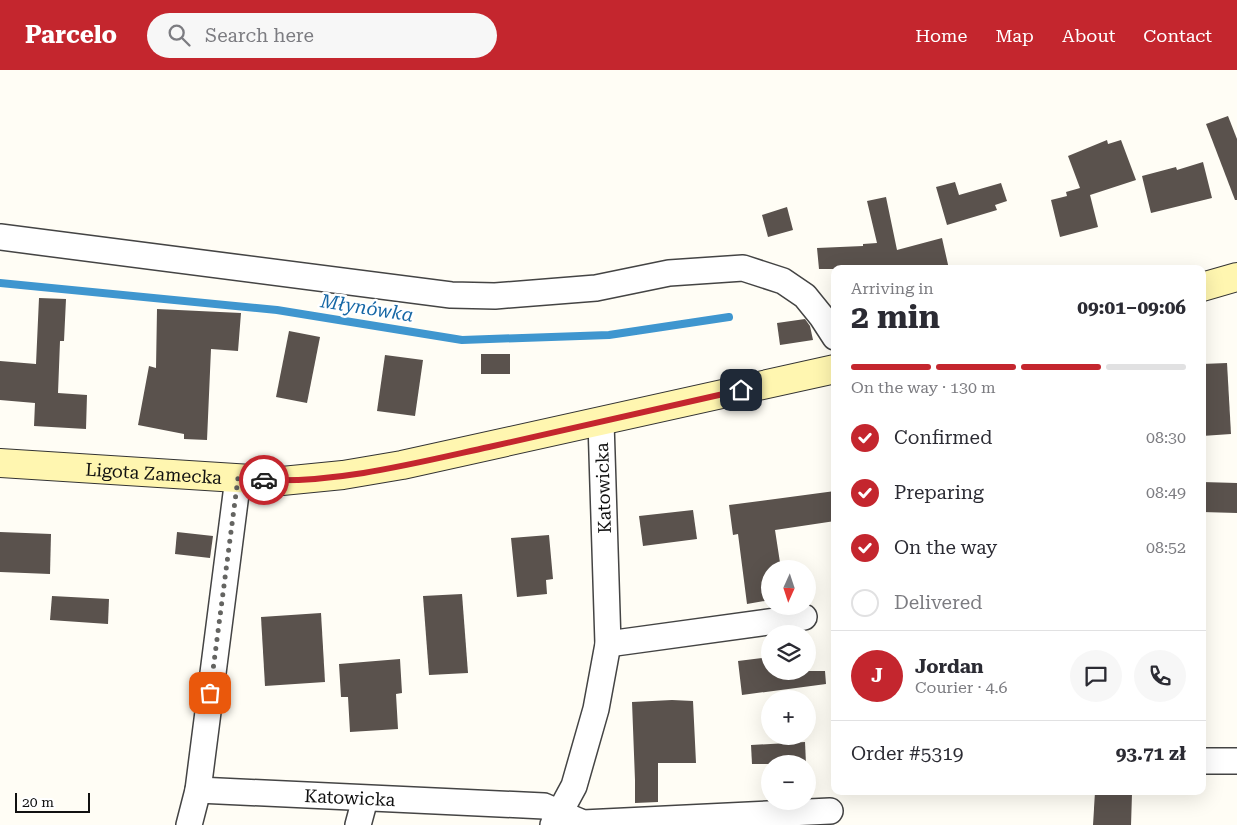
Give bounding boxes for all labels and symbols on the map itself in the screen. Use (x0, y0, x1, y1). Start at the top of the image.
water label: Młynówka (318, 289, 415, 327)
pin (720, 369, 762, 411)
street label: Katowicka (591, 442, 615, 534)
courier (239, 455, 289, 505)
street label: Ligota Zamecka (85, 458, 223, 488)
north arrow (761, 560, 816, 615)
pin (189, 672, 231, 714)
street label: Katowicka (304, 784, 396, 810)
scale bar (15, 790, 90, 813)

